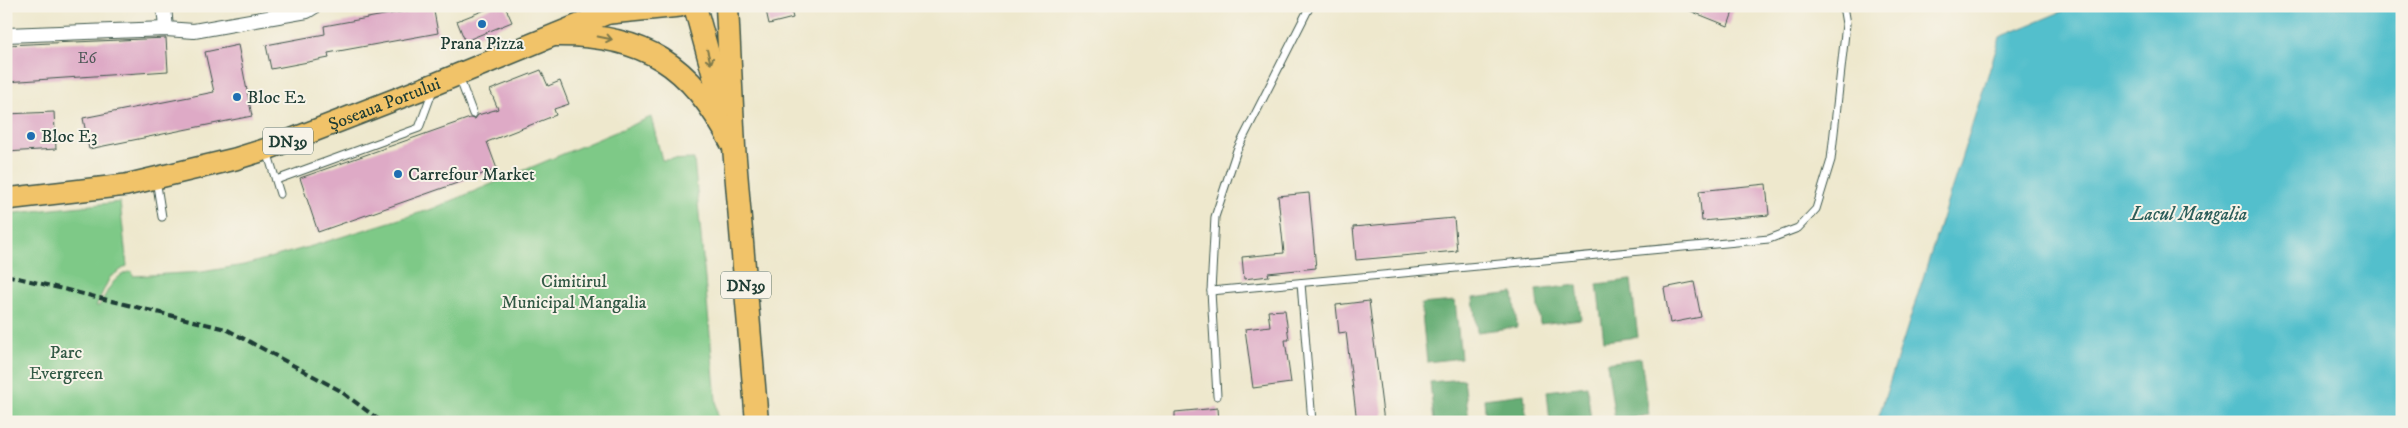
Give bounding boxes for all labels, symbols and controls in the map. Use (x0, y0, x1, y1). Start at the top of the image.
marker: Prana Pizza (476, 18, 488, 30)
place label: Prana Pizza (440, 33, 524, 55)
one-way arrow (597, 33, 613, 43)
one-way arrow (705, 48, 714, 64)
house number: E6 (78, 49, 97, 68)
street label: Șoseaua Portului (325, 73, 444, 136)
place label: Bloc E2 (247, 87, 306, 109)
marker: Bloc E2 (231, 91, 243, 103)
place label: Bloc E3 (41, 126, 97, 148)
road number: DN39 (263, 128, 313, 154)
marker: Bloc E3 (25, 130, 37, 142)
place label: Carrefour Market (408, 164, 535, 186)
marker: Carrefour Market (392, 168, 404, 180)
water label: Lacul Mangalia (2130, 203, 2247, 226)
park label: Cimitirul Municipal Mangalia (502, 271, 647, 314)
road number: DN39 (721, 272, 771, 298)
park label: Parc Evergreen (29, 342, 104, 385)

